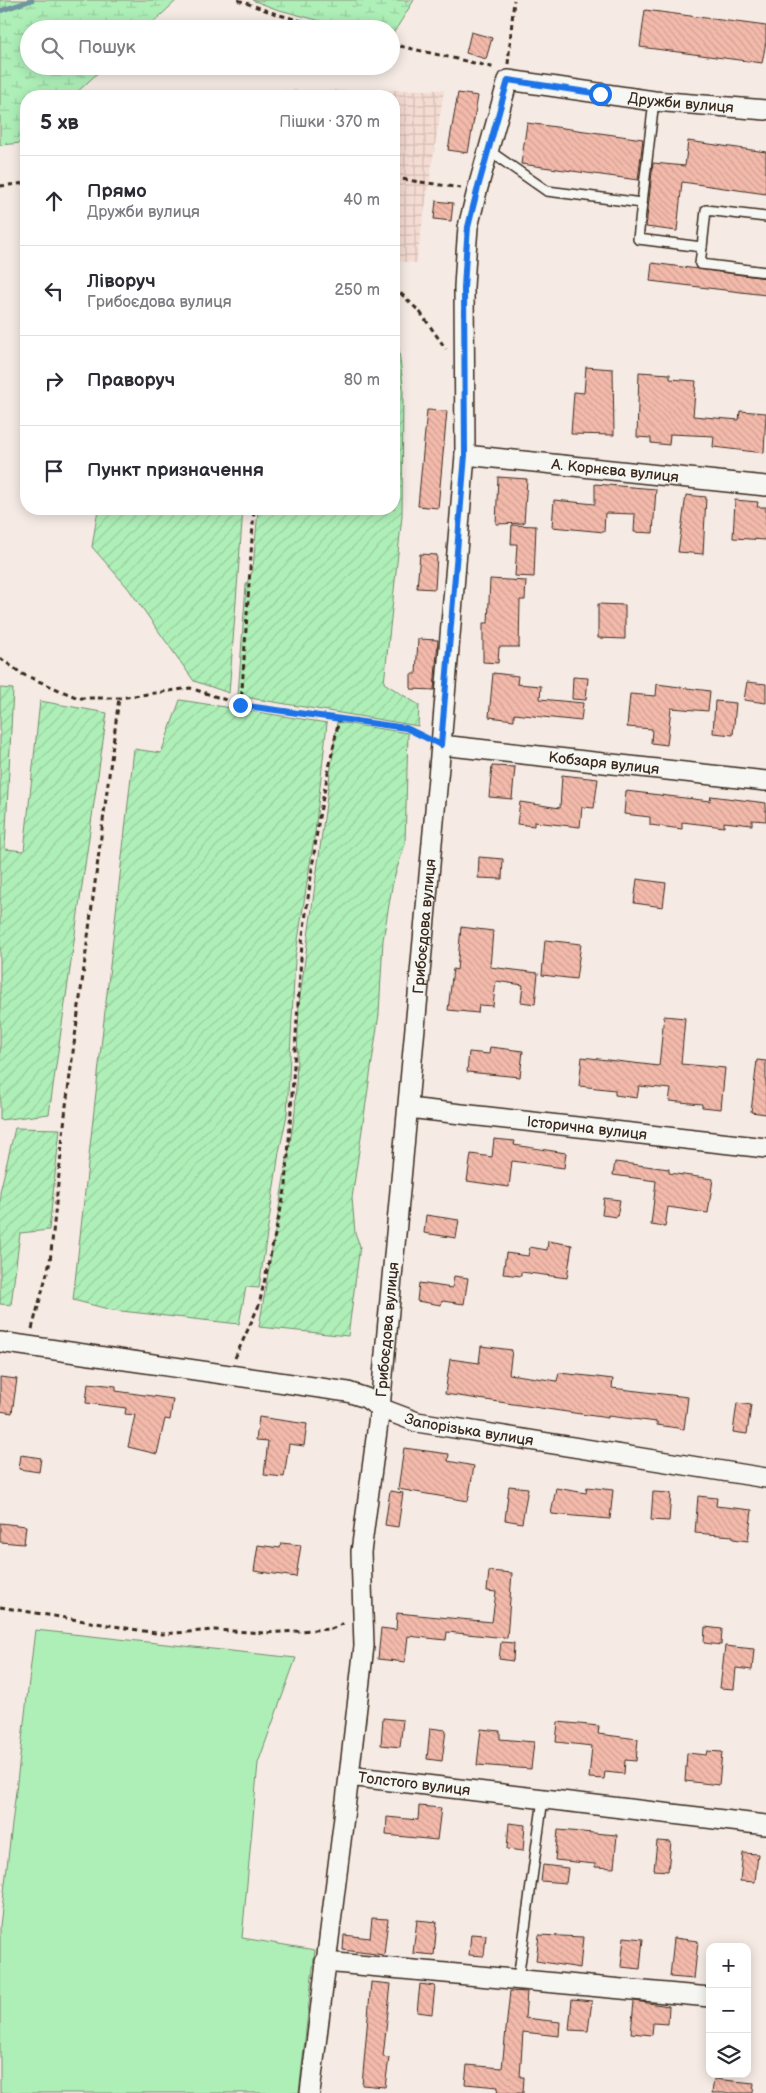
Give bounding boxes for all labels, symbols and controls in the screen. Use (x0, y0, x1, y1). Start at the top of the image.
search box (20, 20, 400, 75)
icon: search (38, 34, 66, 62)
text: Пошук (78, 36, 136, 59)
route start (589, 83, 612, 106)
street label: Дружби вулиця (627, 88, 735, 117)
text: 5 хв (40, 110, 79, 135)
text: Пішки · 370 m (279, 113, 380, 132)
text: Прямо (87, 180, 147, 203)
icon: ahead (40, 187, 68, 215)
text: 40 m (343, 191, 380, 210)
text: Дружби вулиця (87, 203, 200, 222)
text: Ліворуч (87, 270, 156, 293)
icon: left (40, 277, 68, 305)
text: 250 m (334, 281, 380, 300)
text: Грибоєдова вулиця (87, 293, 232, 312)
icon: right (40, 367, 68, 395)
text: Праворуч (87, 369, 175, 392)
text: 80 m (344, 371, 380, 390)
street label: А. Корнєва вулиця (549, 455, 680, 487)
icon: arrive (40, 457, 68, 485)
text: Пункт призначення (87, 459, 264, 482)
route end (229, 694, 252, 717)
street label: Кобзаря вулиця (547, 748, 660, 779)
street label: Грибоєдова вулиця (409, 858, 441, 995)
street label: Історична вулиця (526, 1112, 648, 1145)
street label: Грибоєдова вулиця (372, 1261, 403, 1398)
street label: Запорізька вулиця (402, 1409, 535, 1451)
street label: Толстого вулиця (357, 1768, 471, 1800)
map controls (706, 1943, 751, 2078)
button: + (706, 1943, 751, 1988)
button: − (706, 1988, 751, 2033)
button: layers (706, 2033, 751, 2078)

